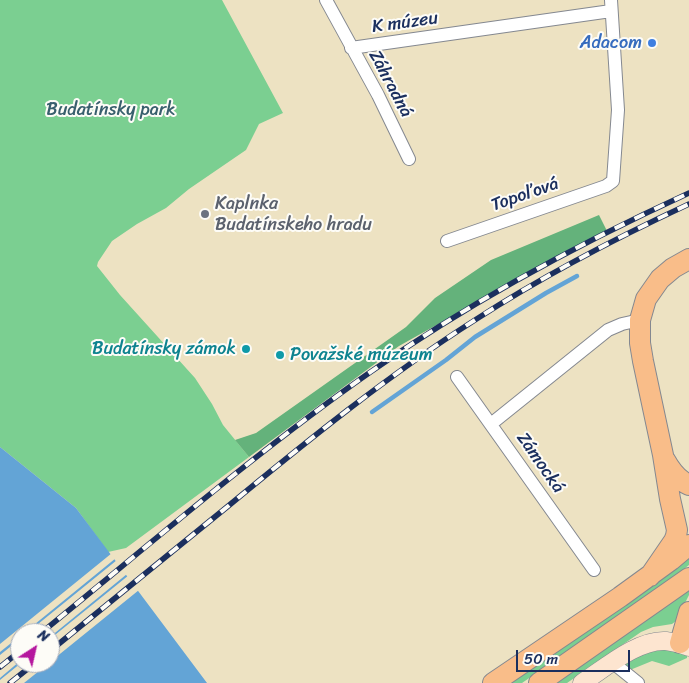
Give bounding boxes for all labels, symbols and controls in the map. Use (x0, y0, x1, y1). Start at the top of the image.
street label: K múzeu (371, 8, 439, 38)
place label: Adacom (580, 32, 642, 54)
marker: Adacom (646, 37, 658, 49)
street label: Záhradná (363, 47, 417, 121)
park label: Budatínsky park (46, 99, 176, 121)
street label: Topoľová (488, 173, 562, 217)
place label: Kaplnka Budatínskeho hradu (215, 193, 372, 235)
marker: Kaplnka Budatínskeho hradu (199, 208, 211, 220)
place label: Budatínsky zámok (92, 338, 236, 360)
marker: Budatínsky zámok (240, 343, 252, 355)
place label: Považské múzeum (290, 344, 433, 366)
marker: Považské múzeum (274, 349, 286, 361)
street label: Zámocká (511, 428, 569, 498)
north arrow (10, 623, 60, 673)
text: N (32, 623, 54, 649)
scale bar (519, 640, 633, 672)
text: 50 m (524, 646, 558, 672)

